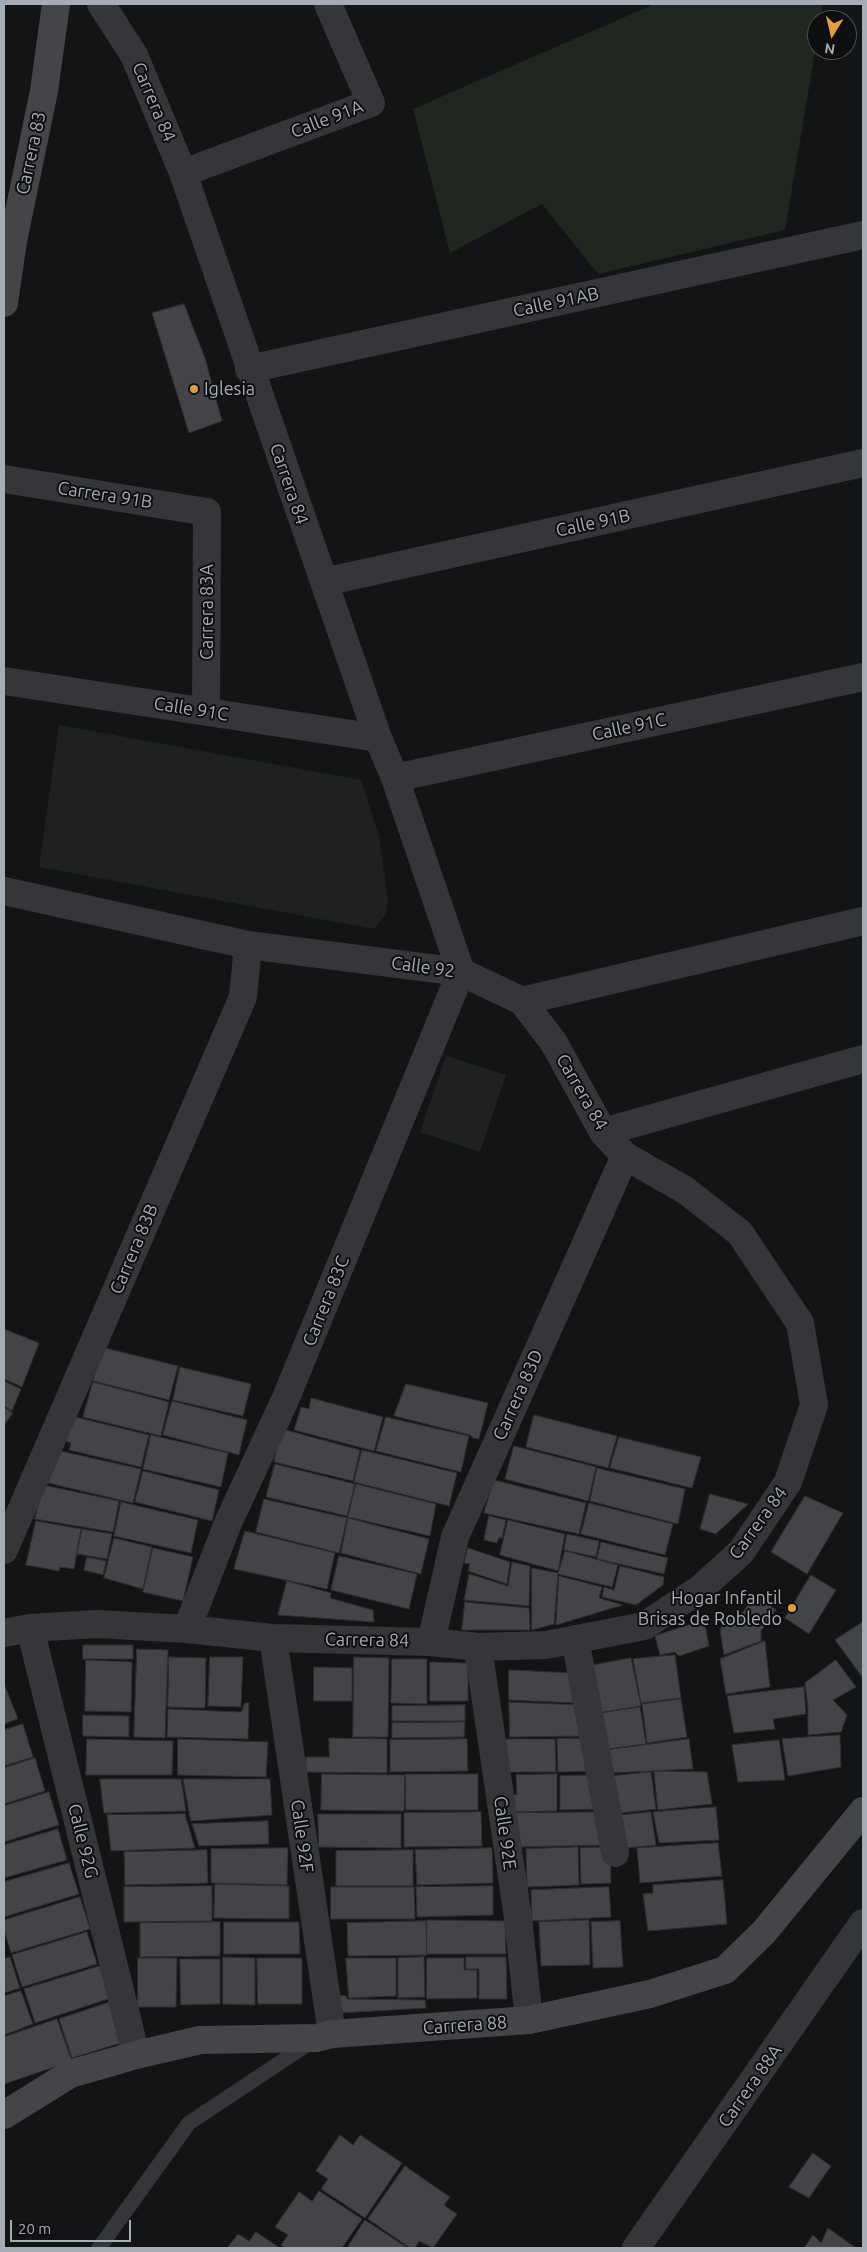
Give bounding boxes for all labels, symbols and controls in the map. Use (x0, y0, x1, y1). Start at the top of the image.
north arrow (807, 10, 857, 60)
text: N (823, 40, 836, 58)
street label: Carrera 84 (128, 59, 180, 145)
street label: Calle 91A (288, 95, 366, 143)
street label: Carrera 83 (12, 110, 50, 196)
street label: Calle 91AB (511, 282, 601, 322)
place label: Iglesia (204, 378, 255, 400)
marker: Iglesia (188, 383, 200, 395)
street label: Carrera 84 (265, 441, 313, 527)
street label: Carrera 91B (56, 477, 154, 513)
street label: Calle 91B (554, 505, 632, 541)
street label: Carrera 83A (196, 564, 218, 660)
street label: Calle 91C (152, 692, 230, 726)
street label: Calle 91C (590, 709, 668, 745)
street label: Calle 92 (390, 952, 456, 982)
street label: Carrera 84 (552, 1050, 612, 1134)
street label: Carrera 83B (105, 1201, 163, 1297)
street label: Carrera 83C (298, 1253, 354, 1349)
street label: Carrera 83D (488, 1346, 548, 1444)
street label: Carrera 84 (724, 1483, 792, 1563)
place label: Hogar Infantil Brisas de Robledo (638, 1587, 782, 1630)
marker: Hogar Infantil Brisas de Robledo (786, 1602, 798, 1614)
street label: Carrera 84 (325, 1628, 409, 1652)
street label: Calle 92E (489, 1795, 521, 1871)
street label: Calle 92F (286, 1798, 318, 1874)
street label: Calle 92G (63, 1802, 103, 1880)
street label: Carrera 88 (422, 2011, 508, 2039)
street label: Carrera 88A (714, 2040, 786, 2132)
scale bar (12, 2210, 134, 2242)
text: 20 m (18, 2220, 51, 2237)

